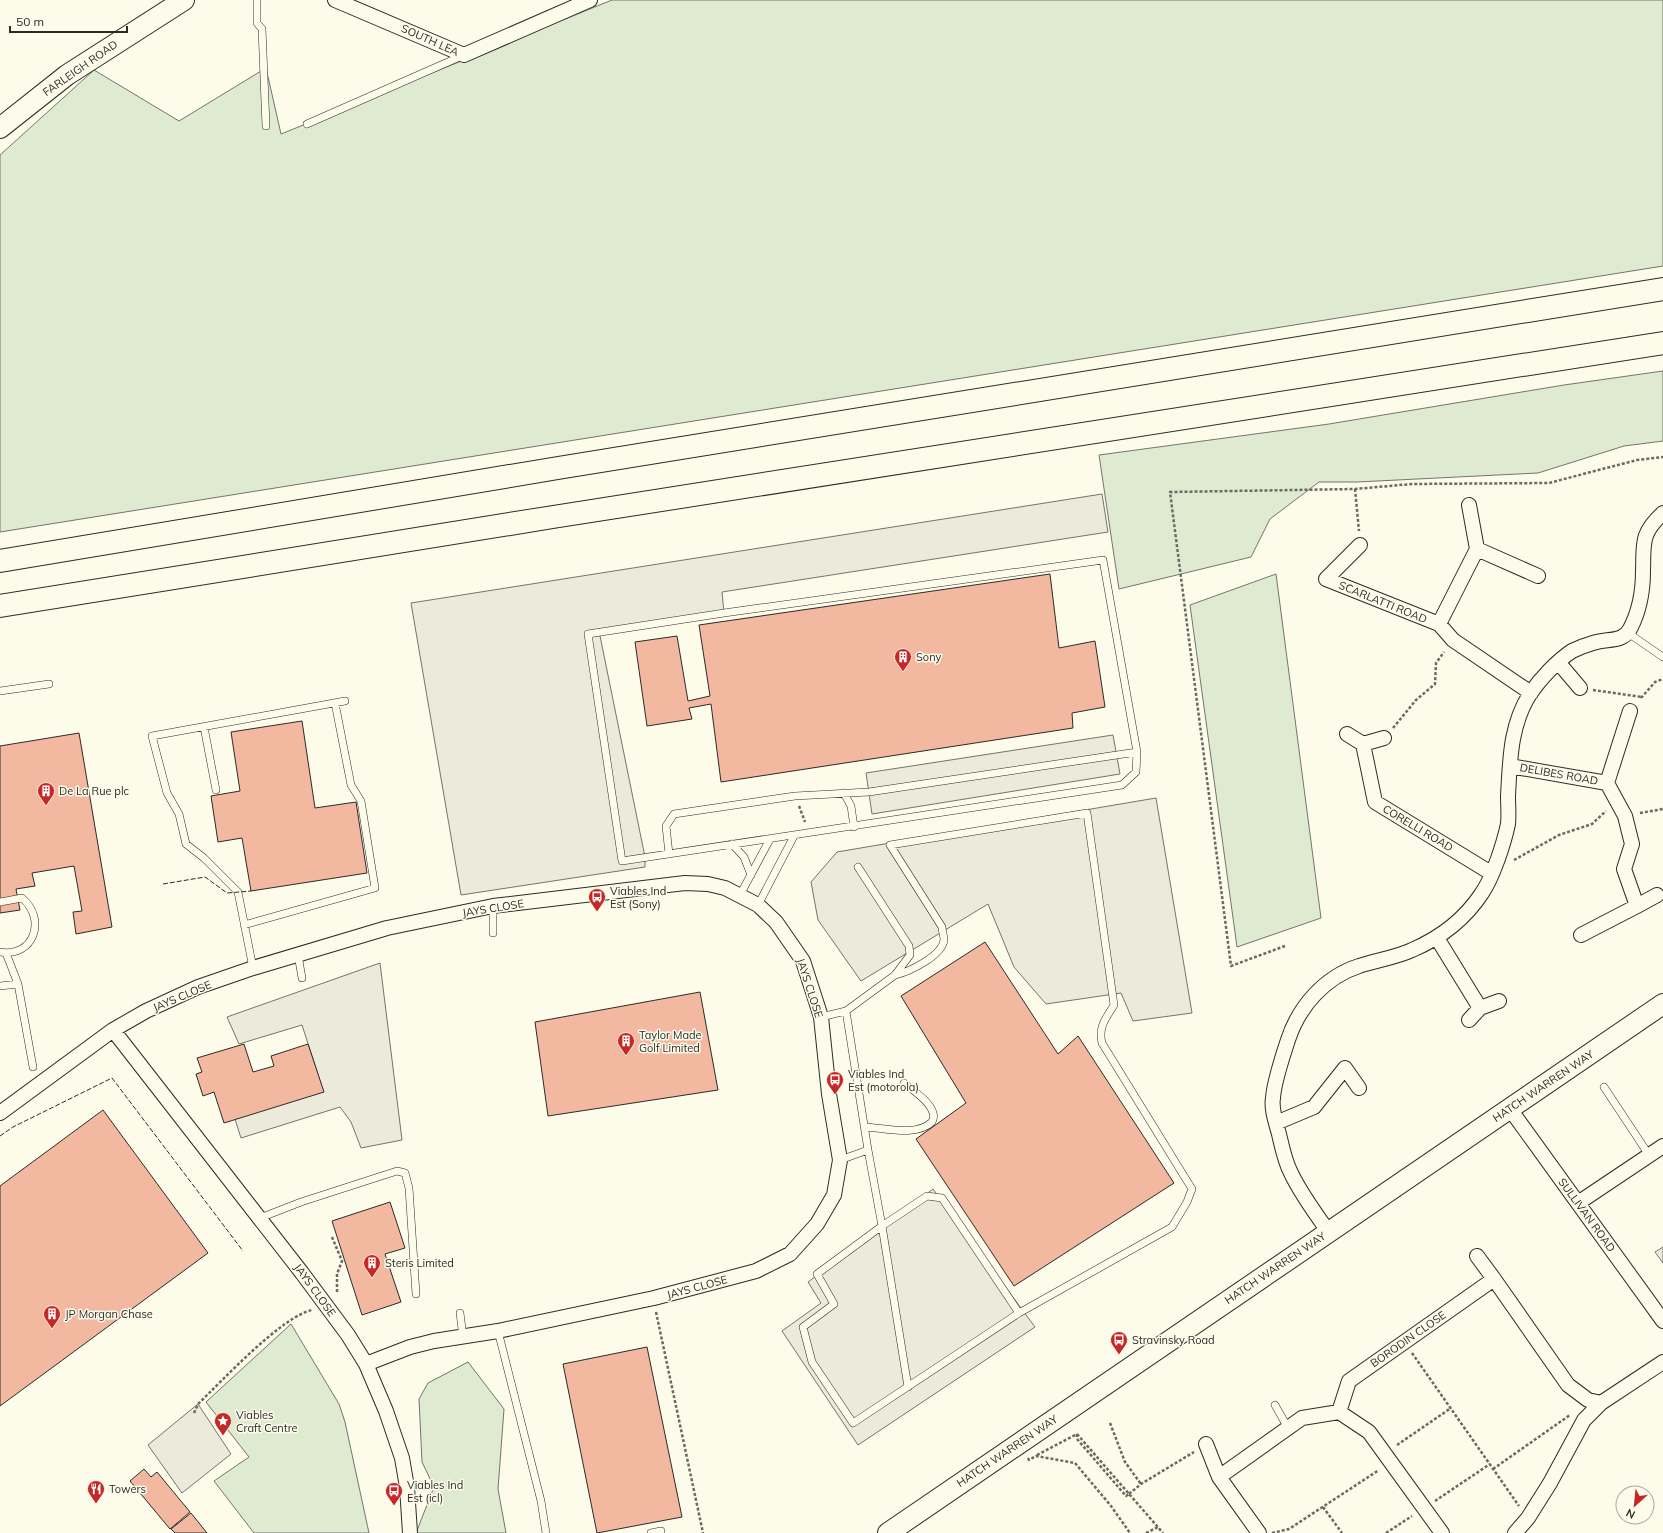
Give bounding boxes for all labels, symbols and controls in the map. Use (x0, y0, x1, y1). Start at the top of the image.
scale bar (10, 8, 127, 34)
text: 50 m (16, 14, 44, 29)
street label: SOUTH LEA (399, 21, 461, 59)
street label: FARLEIGH ROAD (40, 37, 120, 99)
street label: SCARLATTI ROAD (1337, 578, 1429, 626)
building icon: Sony (893, 647, 913, 672)
place label: Sony (916, 650, 942, 664)
street label: DELIBES ROAD (1519, 760, 1599, 788)
building icon: De La Rue plc (36, 781, 56, 806)
place label: De La Rue plc (59, 784, 130, 798)
street label: CORELLI ROAD (1380, 801, 1456, 855)
place label: Viables Ind Est (Sony) (610, 884, 666, 911)
bus stop icon: Viables Ind Est (Sony) (587, 887, 607, 912)
street label: JAYS CLOSE (461, 896, 525, 920)
street label: JAYS CLOSE (794, 956, 826, 1020)
street label: JAYS CLOSE (151, 977, 213, 1015)
place label: Taylor Made Golf Limited (639, 1028, 702, 1055)
building icon: Taylor Made Golf Limited (616, 1031, 636, 1056)
street label: HATCH WARREN WAY (1490, 1047, 1596, 1125)
place label: Viables Ind Est (motorola) (848, 1067, 919, 1094)
bus stop icon: Viables Ind Est (motorola) (825, 1070, 845, 1095)
street label: SULLIVAN ROAD (1555, 1175, 1619, 1255)
street label: HATCH WARREN WAY (1222, 1229, 1328, 1307)
building icon: Steris Limited (362, 1253, 382, 1278)
place label: Steris Limited (385, 1256, 454, 1270)
street label: JAYS CLOSE (291, 1261, 339, 1319)
street label: JAYS CLOSE (665, 1272, 729, 1302)
building icon: JP Morgan Chase (42, 1304, 62, 1329)
place label: JP Morgan Chase (65, 1307, 153, 1321)
street label: BORODIN CLOSE (1367, 1308, 1449, 1370)
bus stop icon: Stravinsky Road (1109, 1330, 1129, 1355)
place label: Stravinsky Road (1132, 1333, 1215, 1347)
place label: Viables Craft Centre (236, 1408, 298, 1435)
place icon: Viables Craft Centre (213, 1411, 233, 1436)
street label: HATCH WARREN WAY (954, 1412, 1060, 1490)
place label: Viables Ind Est (icl) (407, 1478, 463, 1505)
restaurant icon: Towers (86, 1479, 106, 1504)
bus stop icon: Viables Ind Est (icl) (384, 1481, 404, 1506)
place label: Towers (109, 1482, 146, 1496)
north arrow (1615, 1485, 1655, 1525)
text: N (1624, 1506, 1637, 1522)

